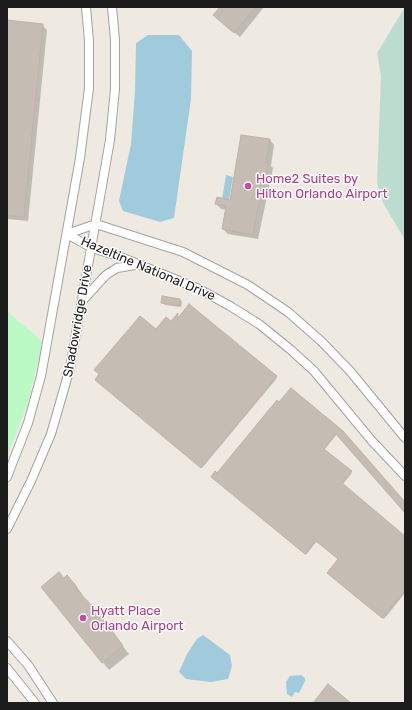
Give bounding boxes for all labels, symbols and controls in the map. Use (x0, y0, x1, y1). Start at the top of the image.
place label: Home2 Suites by Hilton Orlando Airport (256, 171, 388, 202)
marker: Home2 Suites by Hilton Orlando Airport (243, 181, 253, 191)
street label: Hazeltine National Drive (78, 234, 218, 304)
street label: Shadowridge Drive (60, 264, 96, 378)
place label: Hyatt Place Orlando Airport (91, 603, 183, 634)
marker: Hyatt Place Orlando Airport (78, 613, 88, 623)

